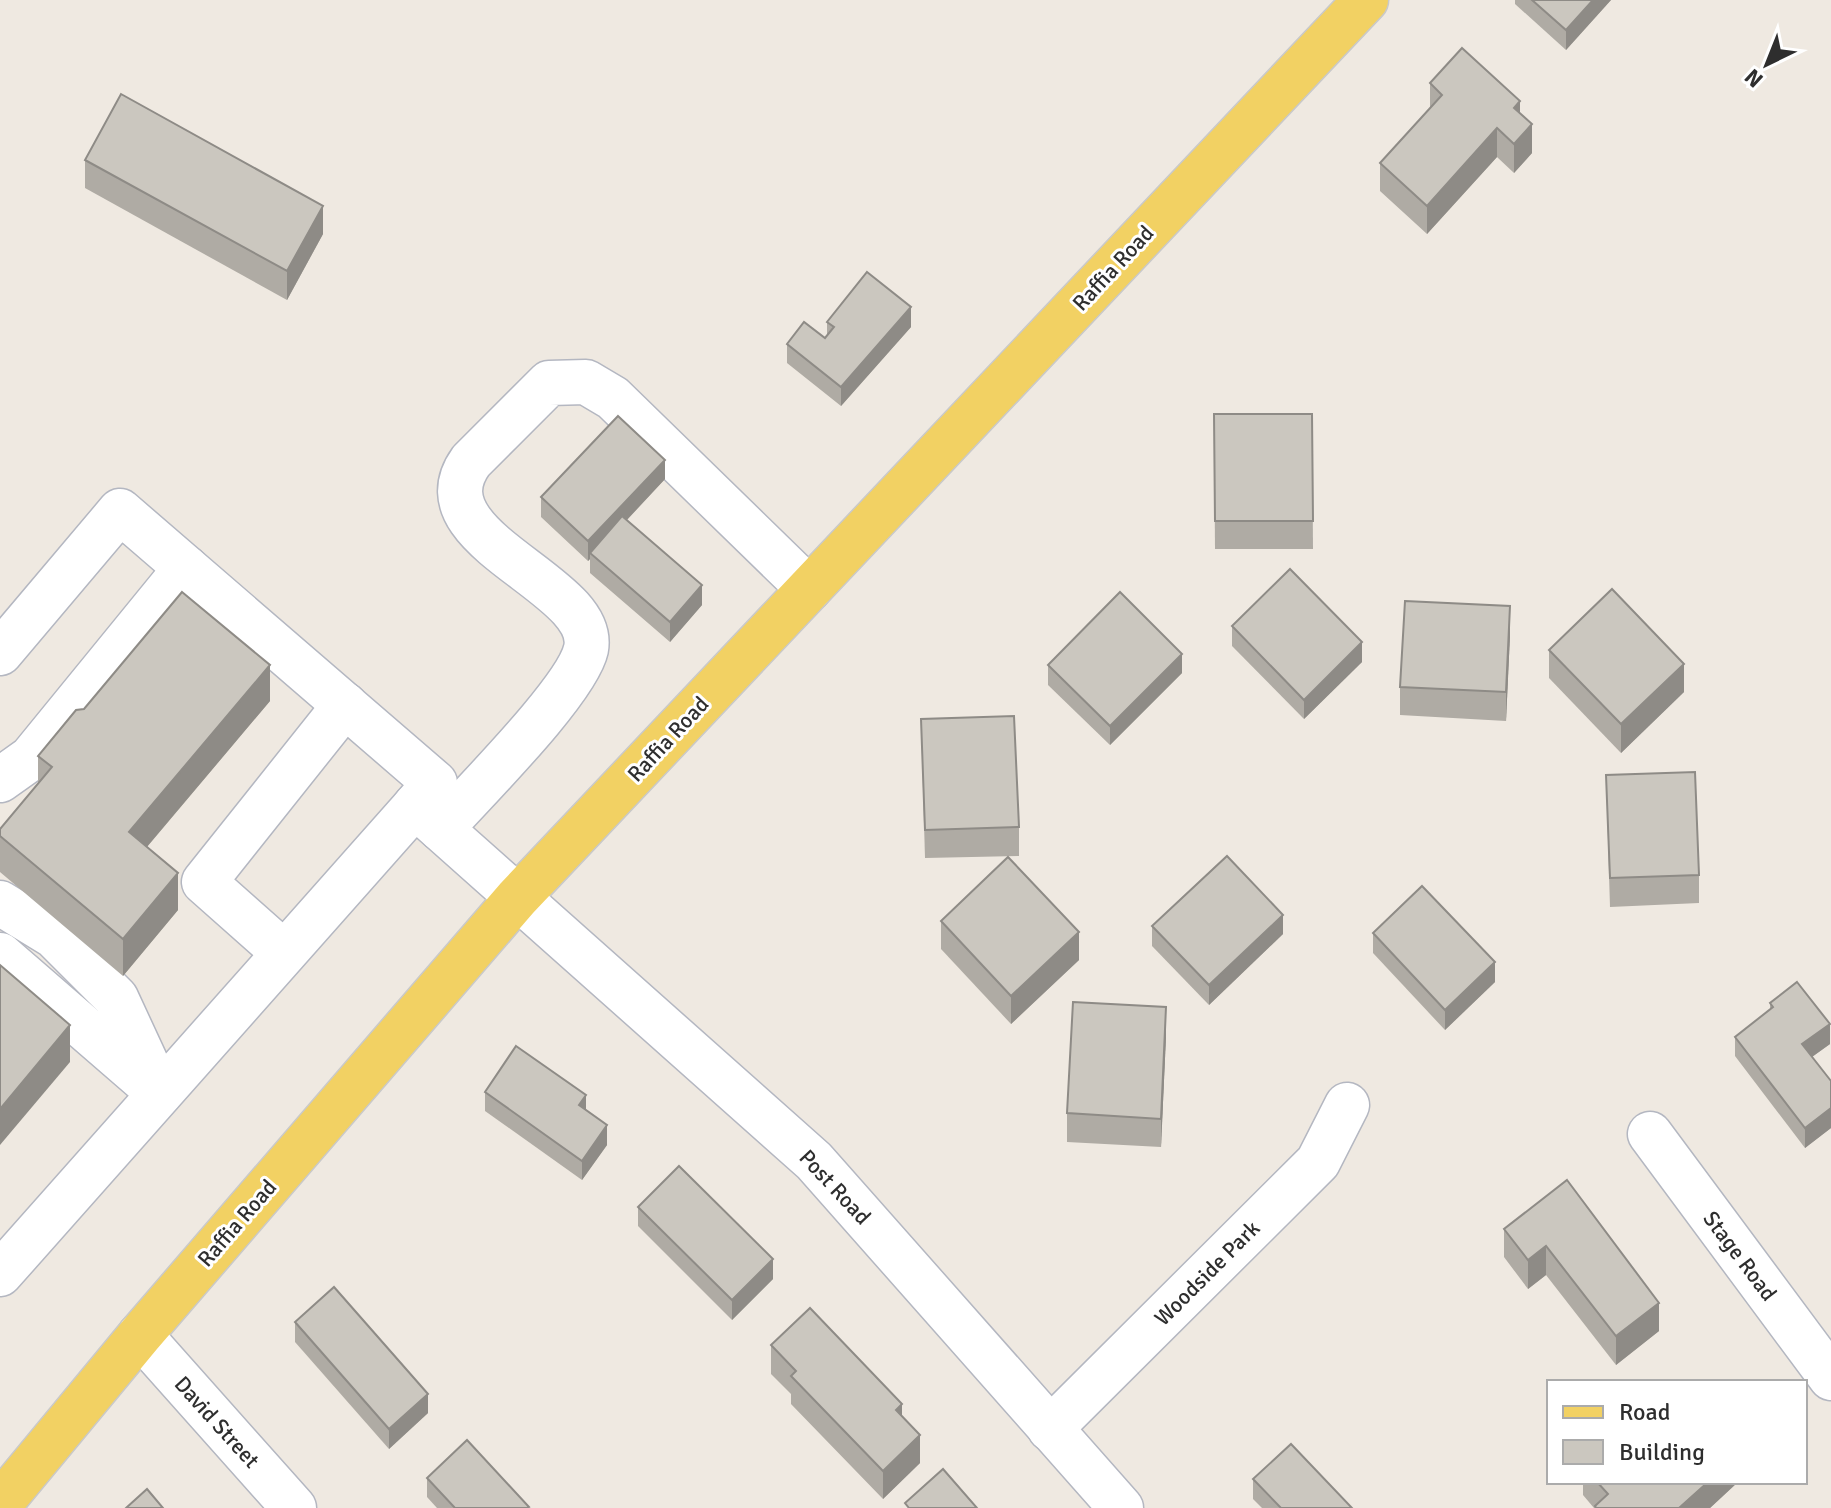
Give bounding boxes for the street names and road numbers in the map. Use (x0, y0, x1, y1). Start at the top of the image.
street label: Raffia Road (1067, 220, 1159, 316)
street label: Raffia Road (622, 691, 714, 787)
street label: Post Road (794, 1144, 876, 1230)
street label: Raffia Road (192, 1174, 282, 1272)
street label: Stage Road (1697, 1206, 1783, 1306)
street label: Woodside Park (1149, 1215, 1265, 1331)
street label: David Street (169, 1370, 265, 1474)

